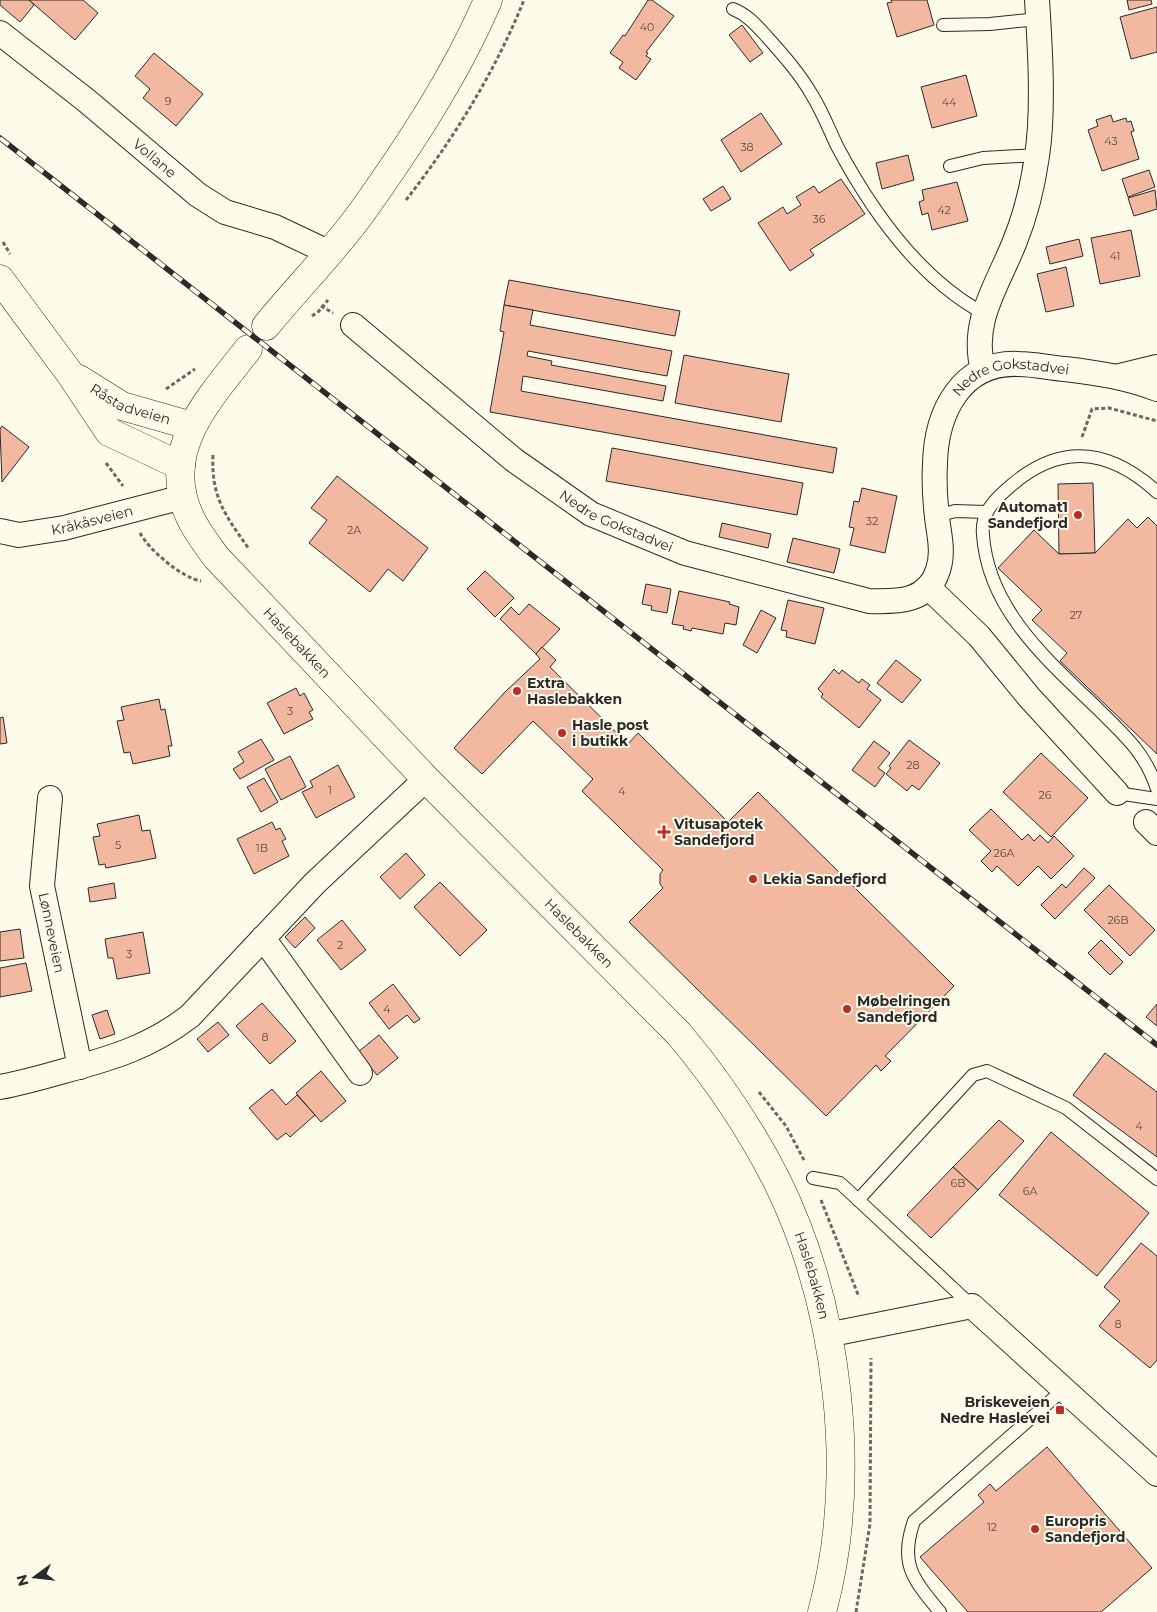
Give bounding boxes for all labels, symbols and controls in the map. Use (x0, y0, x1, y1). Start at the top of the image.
house number: 40 (640, 20, 654, 34)
house number: 9 (165, 94, 172, 108)
house number: 44 (942, 95, 957, 109)
house number: 43 (1104, 134, 1118, 148)
street label: Vollane (129, 135, 180, 182)
house number: 38 (740, 140, 754, 154)
house number: 42 (937, 203, 951, 217)
house number: 36 (813, 212, 826, 226)
house number: 41 (1110, 249, 1120, 263)
street label: Nedre Gokstadvei (948, 355, 1070, 400)
street label: Råstadveien (87, 379, 173, 428)
street label: Nedre Gokstadvei (556, 486, 676, 556)
place label: Automat1 Sandefjord (988, 498, 1068, 532)
street label: Kråkåsveien (50, 501, 135, 539)
marker: Automat1 Sandefjord (1072, 509, 1084, 521)
house number: 32 (866, 514, 878, 528)
house number: 2A (347, 523, 361, 537)
street label: Haslebakken (259, 603, 335, 682)
house number: 27 (1070, 608, 1082, 622)
place label: Extra Haslebakken (527, 674, 622, 708)
marker: Extra Haslebakken (511, 685, 523, 697)
house number: 3 (287, 704, 293, 718)
place label: Hasle post i butikk (572, 716, 649, 750)
marker: Hasle post i butikk (556, 727, 568, 739)
house number: 28 (906, 758, 920, 772)
house number: 1 (328, 783, 332, 797)
house number: 4 (618, 784, 626, 798)
house number: 26 (1039, 788, 1052, 802)
place label: Vitusapotek Sandefjord (673, 815, 764, 849)
marker: Vitusapotek Sandefjord (658, 826, 670, 838)
house number: 5 (115, 838, 121, 852)
house number: 1B (256, 841, 268, 855)
house number: 26A (994, 846, 1015, 860)
place label: Lekia Sandefjord (763, 870, 887, 888)
marker: Lekia Sandefjord (747, 873, 759, 885)
street label: Lønneveien (35, 891, 69, 974)
street label: Haslebakken (541, 895, 617, 972)
house number: 26B (1107, 913, 1129, 927)
house number: 2 (337, 938, 343, 952)
house number: 3 (126, 947, 132, 961)
place label: Møbelringen Sandefjord (857, 992, 950, 1026)
house number: 4 (383, 1002, 391, 1016)
marker: Møbelringen Sandefjord (841, 1003, 853, 1015)
house number: 8 (261, 1030, 269, 1044)
house number: 4 (1135, 1119, 1143, 1133)
house number: 6B (951, 1176, 966, 1190)
house number: 6A (1023, 1184, 1037, 1198)
street label: Haslebakken (791, 1229, 833, 1321)
house number: 8 (1114, 1317, 1122, 1331)
place label: Briskeveien Nedre Haslevei (940, 1393, 1050, 1427)
marker: Briskeveien Nedre Haslevei (1054, 1404, 1066, 1416)
place label: Europris Sandefjord (1045, 1512, 1125, 1546)
house number: 12 (987, 1520, 997, 1534)
marker: Europris Sandefjord (1029, 1523, 1041, 1535)
north arrow (10, 1552, 60, 1602)
text: N (12, 1573, 33, 1588)

